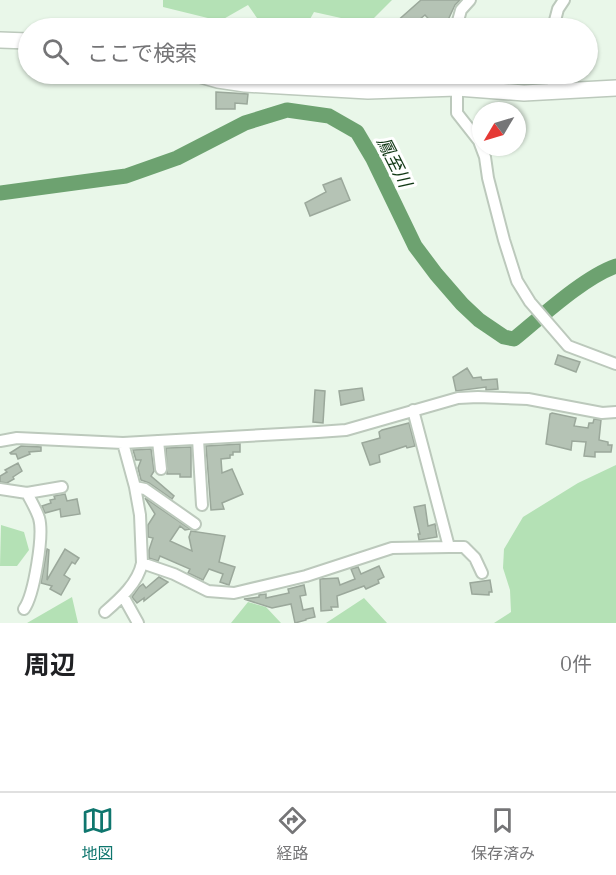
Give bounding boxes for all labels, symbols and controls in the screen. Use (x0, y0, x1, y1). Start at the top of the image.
search box (18, 18, 598, 84)
icon: search (39, 35, 72, 68)
text: ここで検索 (87, 38, 197, 67)
north arrow (472, 102, 526, 156)
water label: 鳳至川 (372, 132, 418, 193)
text: 周辺 (24, 647, 76, 681)
text: 0件 (560, 650, 592, 677)
tab: 地図 (81, 804, 114, 864)
tab: 経路 (276, 804, 309, 864)
tab: 保存済み (471, 804, 535, 864)

